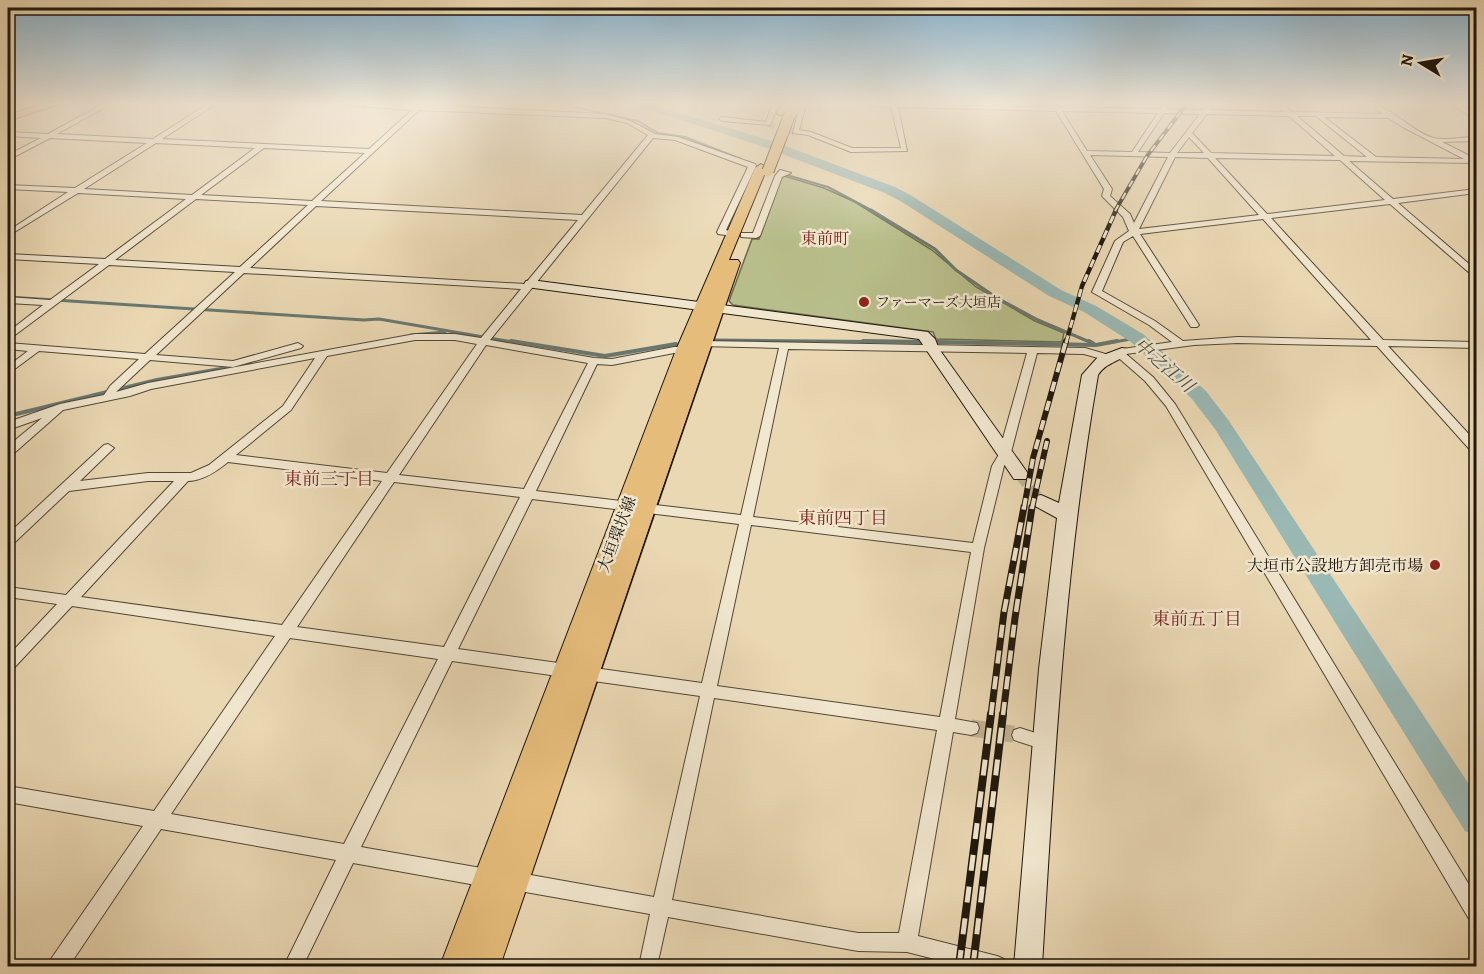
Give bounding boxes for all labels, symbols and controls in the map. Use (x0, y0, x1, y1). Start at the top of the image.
north arrow (1391, 33, 1451, 93)
text: N (1395, 52, 1419, 68)
district label: 東前町 (801, 228, 849, 250)
place label: ファーマーズ大垣店 (876, 293, 1001, 312)
marker: ファーマーズ大垣店 (857, 295, 871, 309)
water label: 中之江川 (1129, 332, 1201, 399)
district label: 東前三丁目 (284, 467, 374, 491)
street label: 大垣環状線 (592, 493, 642, 576)
district label: 東前四丁目 (798, 506, 888, 530)
place label: 大垣市公設地方卸売市場 (1247, 555, 1423, 577)
marker: 大垣市公設地方卸売市場 (1428, 558, 1442, 572)
district label: 東前五丁目 (1152, 607, 1242, 631)

